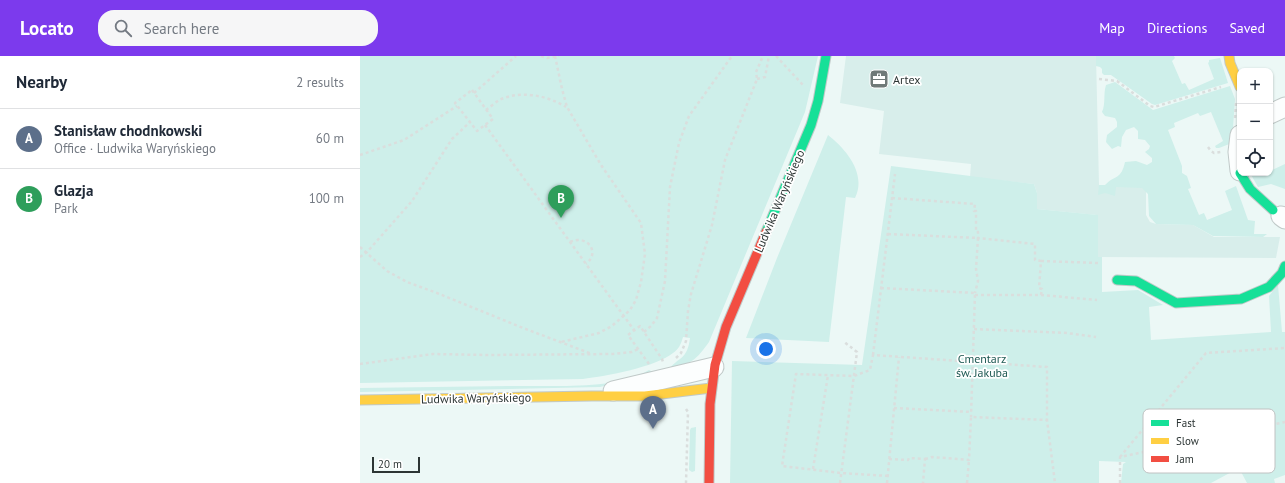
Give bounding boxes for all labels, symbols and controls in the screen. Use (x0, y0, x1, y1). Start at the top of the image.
search box (98, 10, 378, 46)
text: Locato (20, 16, 74, 40)
icon: search (112, 17, 134, 39)
text: Search here (144, 19, 219, 38)
text: Map (1099, 19, 1125, 37)
text: Directions (1147, 19, 1207, 37)
text: Saved (1229, 19, 1265, 37)
office icon: Artex (868, 68, 890, 90)
map controls (1237, 68, 1273, 176)
button: + (1237, 68, 1273, 104)
text: Nearby (16, 71, 67, 93)
place label: Artex (893, 72, 920, 87)
text: 2 results (296, 74, 344, 91)
button: − (1237, 104, 1273, 140)
text: Stanisław chodnkowski (54, 121, 202, 140)
text: A (25, 130, 33, 147)
text: 60 m (316, 130, 344, 147)
text: Office · Ludwika Waryńskiego (54, 140, 216, 157)
button: locate (1237, 140, 1273, 176)
street label: Ludwika Waryńskiego (751, 147, 807, 255)
text: Glazja (54, 181, 93, 200)
pin: B (548, 185, 574, 218)
text: B (25, 190, 33, 207)
text: 100 m (309, 190, 344, 207)
text: Park (54, 200, 78, 217)
your location (756, 339, 776, 359)
park label: Cmentarz św. Jakuba (956, 351, 1008, 380)
street label: Ludwika Waryńskiego (421, 390, 531, 406)
pin: A (640, 396, 666, 429)
legend (1143, 409, 1275, 473)
text: Fast (1176, 416, 1196, 430)
text: Slow (1176, 434, 1199, 448)
text: Jam (1175, 452, 1194, 466)
scale bar (372, 455, 420, 474)
text: 20 m (378, 457, 402, 471)

